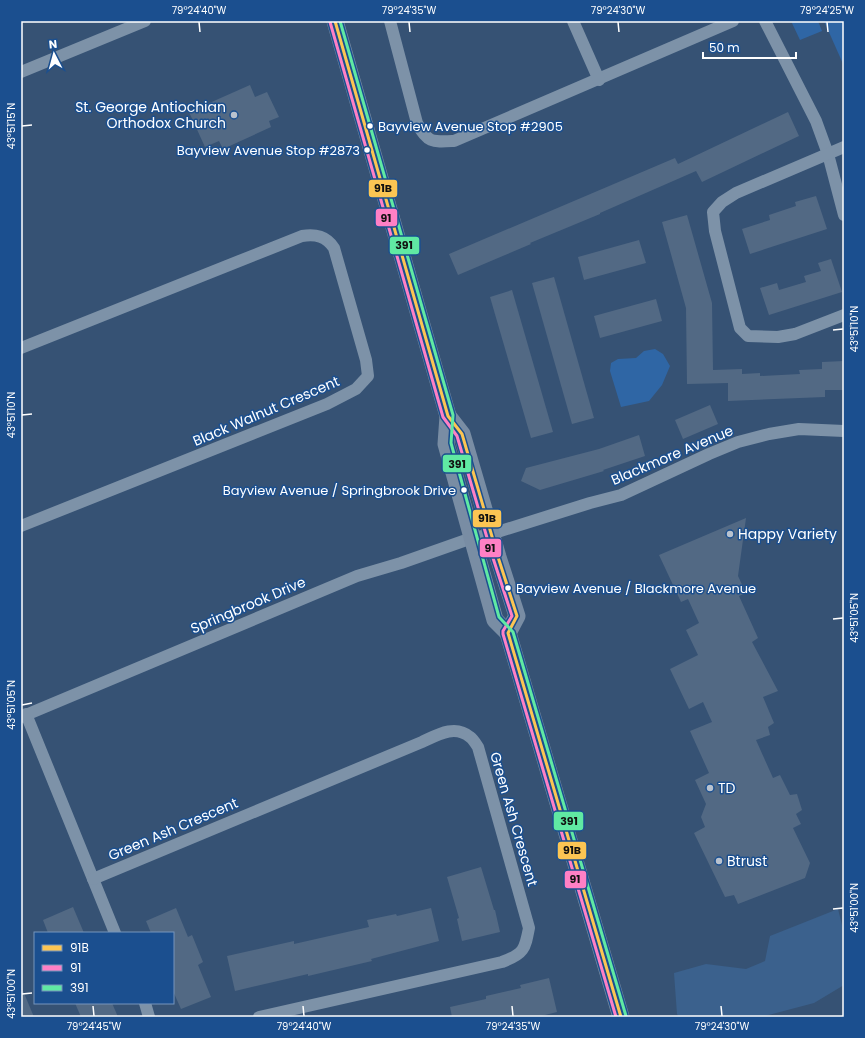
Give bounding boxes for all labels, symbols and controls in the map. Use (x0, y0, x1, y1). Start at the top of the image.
text: 79°24'40"W (172, 3, 227, 18)
text: 79°24'35"W (382, 3, 436, 18)
text: 79°24'30"W (591, 3, 645, 18)
text: 79°24'25"W (800, 3, 854, 18)
north arrow (34, 34, 74, 74)
scale bar (703, 34, 796, 60)
text: N (48, 36, 58, 52)
text: 50 m (709, 39, 740, 56)
place label: St. George Antiochian Orthodox Church (75, 97, 226, 133)
text: 43°51'15"N (4, 103, 19, 149)
marker: St. George Antiochian Orthodox Church (229, 110, 239, 120)
place label: Bayview Avenue Stop #2905 (378, 117, 563, 136)
marker: Bayview Avenue Stop #2905 (365, 121, 375, 131)
place label: Bayview Avenue Stop #2873 (177, 141, 360, 160)
marker: Bayview Avenue Stop #2873 (362, 145, 372, 155)
line badge: 91B (368, 179, 398, 198)
text: 91B (374, 180, 392, 196)
line badge: 91 (375, 208, 398, 227)
text: 91 (381, 210, 391, 226)
line badge: 391 (389, 236, 420, 255)
text: 391 (395, 237, 413, 253)
text: 43°51'10"N (847, 306, 862, 352)
street label: Black Walnut Crescent (190, 371, 342, 451)
text: 43°51'10"N (4, 392, 19, 438)
street label: Blackmore Avenue (608, 420, 736, 490)
line badge: 391 (442, 454, 472, 473)
text: 391 (448, 456, 466, 472)
place label: Bayview Avenue / Springbrook Drive (223, 481, 456, 500)
marker: Bayview Avenue / Springbrook Drive (459, 485, 469, 495)
line badge: 91B (472, 509, 502, 528)
text: 91B (478, 510, 496, 526)
place label: Happy Variety (738, 524, 837, 544)
marker: Happy Variety (725, 529, 735, 539)
line badge: 91 (479, 538, 502, 558)
text: 91 (485, 540, 495, 556)
street label: Springbrook Drive (187, 572, 309, 638)
place label: Bayview Avenue / Blackmore Avenue (516, 579, 756, 598)
marker: Bayview Avenue / Blackmore Avenue (503, 583, 513, 593)
text: 43°51'05"N (847, 593, 862, 643)
text: 43°51'05"N (4, 680, 19, 730)
street label: Green Ash Crescent (485, 749, 543, 889)
place label: TD (718, 778, 736, 798)
marker: TD (705, 783, 715, 793)
street label: Green Ash Crescent (105, 793, 241, 865)
line badge: 391 (553, 811, 584, 831)
text: 391 (560, 813, 578, 829)
line badge: 91B (557, 841, 587, 860)
text: 91B (563, 842, 581, 858)
place label: Btrust (727, 851, 767, 871)
marker: Btrust (714, 856, 724, 866)
line badge: 91 (564, 870, 587, 889)
text: 91 (570, 871, 580, 887)
text: 43°51'00"N (847, 883, 862, 933)
legend (34, 932, 174, 1004)
text: 91B (70, 939, 89, 956)
text: 91 (70, 959, 81, 976)
text: 43°51'00"N (4, 969, 19, 1019)
text: 391 (70, 979, 88, 996)
text: 79°24'45"W (67, 1019, 122, 1034)
text: 79°24'40"W (277, 1019, 332, 1034)
text: 79°24'35"W (486, 1019, 540, 1034)
text: 79°24'30"W (695, 1019, 749, 1034)

